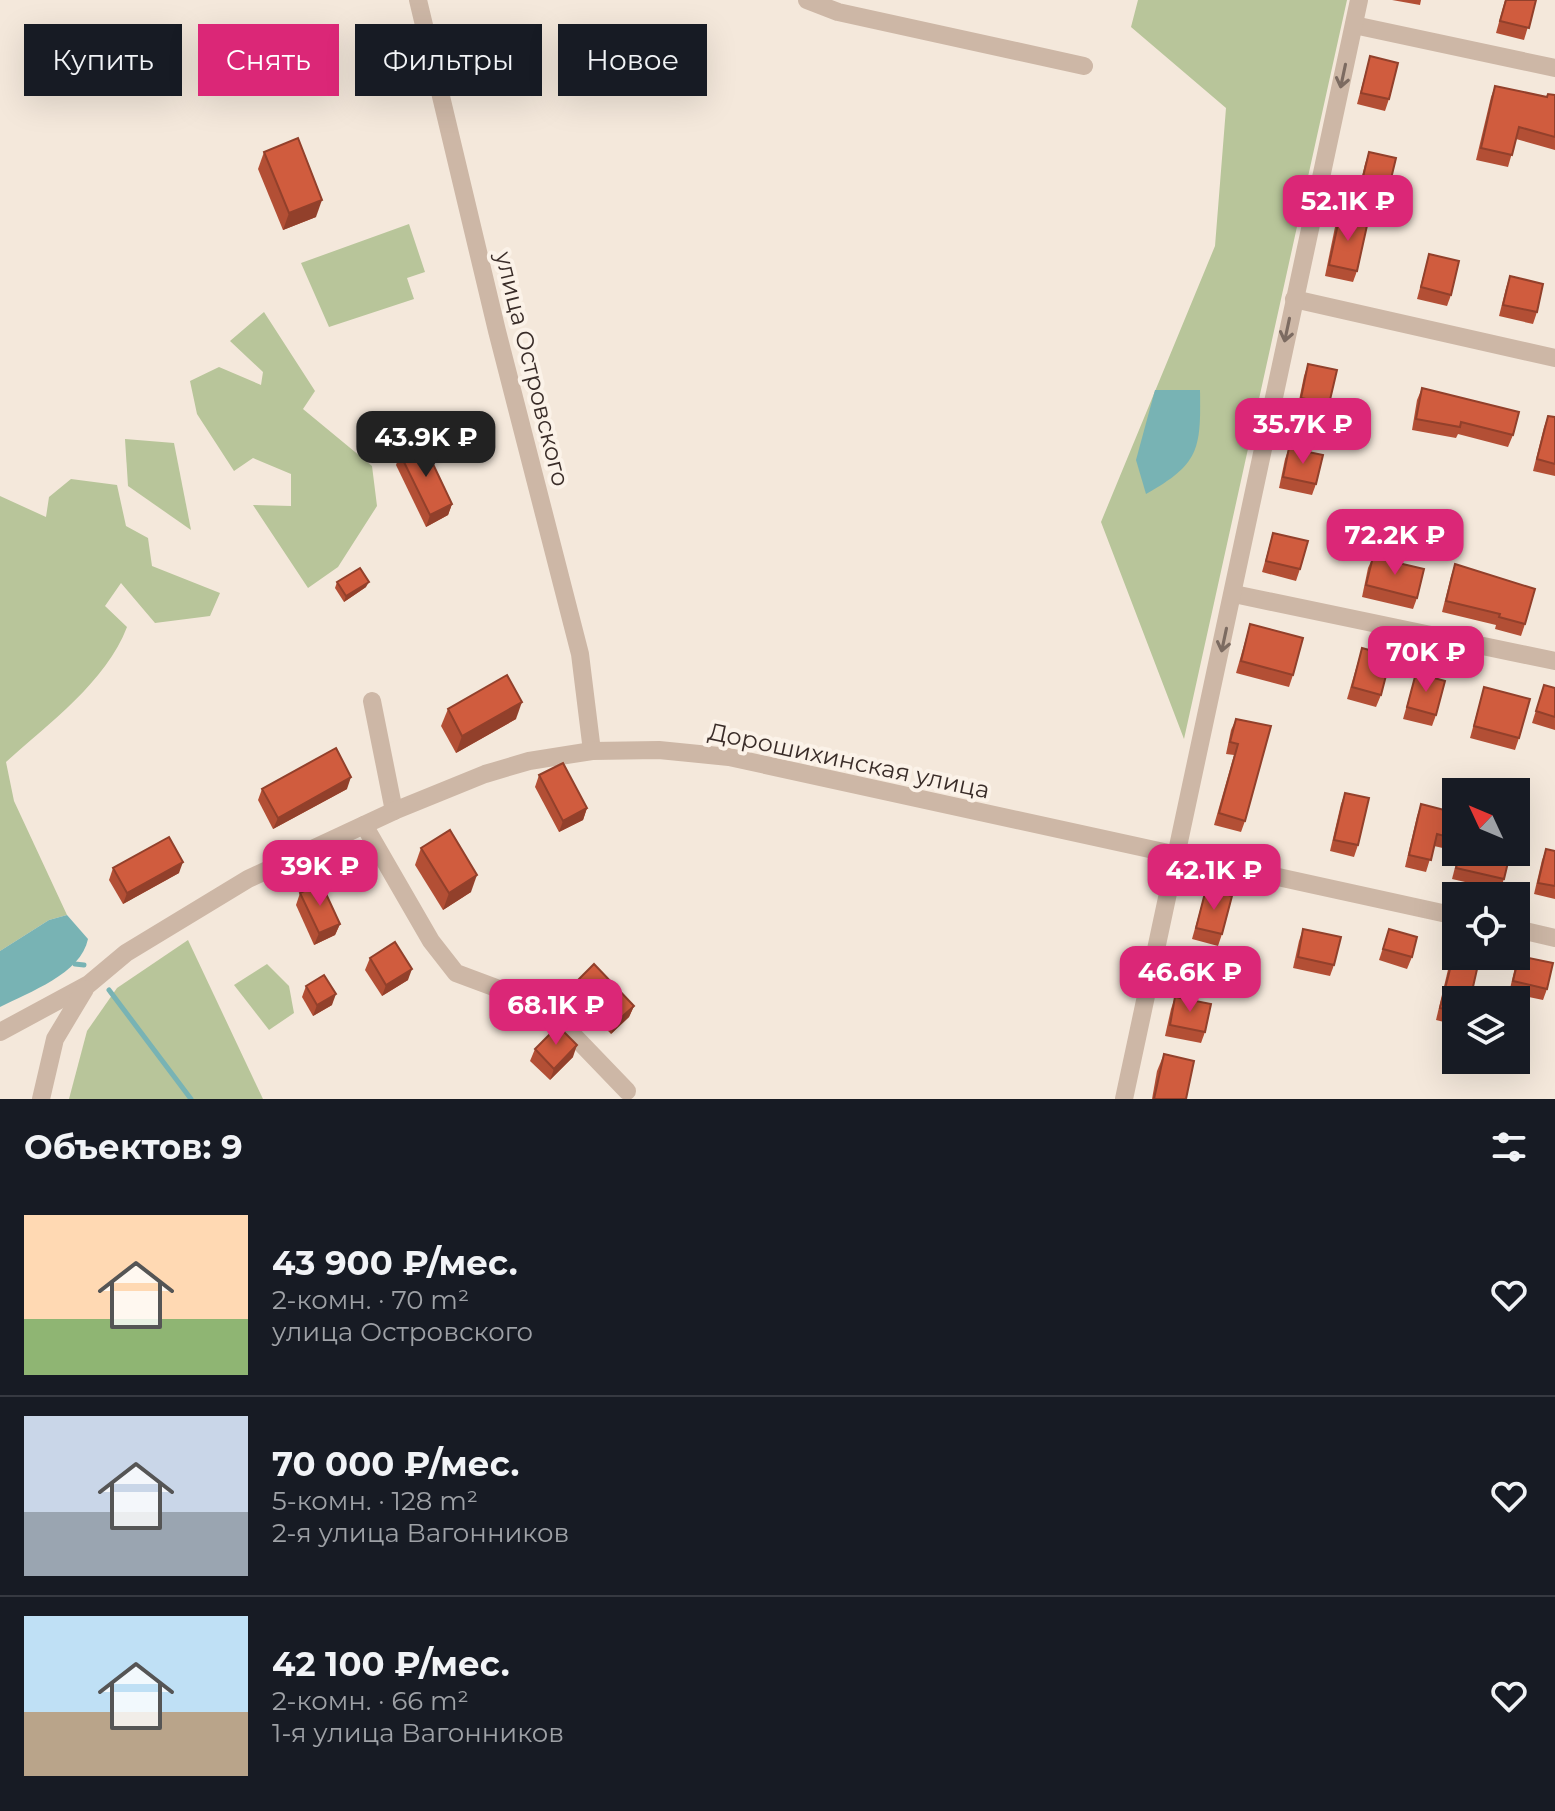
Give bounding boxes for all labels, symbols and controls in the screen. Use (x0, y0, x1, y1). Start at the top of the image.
chip: Купить (24, 24, 182, 96)
chip: Снять (198, 24, 339, 96)
chip: Фильтры (355, 24, 542, 96)
chip: Новое (558, 24, 707, 96)
one-way arrow (1335, 63, 1350, 89)
pin: 52.1K ₽ (1274, 175, 1422, 243)
text: 52.1K ₽ (1301, 185, 1395, 217)
street label: улица Островского (489, 247, 576, 489)
one-way arrow (1279, 317, 1294, 343)
pin: 35.7K ₽ (1229, 398, 1377, 466)
text: 35.7K ₽ (1253, 408, 1353, 440)
pin: 43.9K ₽ (352, 411, 500, 479)
text: 43.9K ₽ (374, 421, 478, 453)
pin: 72.2K ₽ (1321, 509, 1469, 577)
text: 72.2K ₽ (1345, 519, 1445, 551)
pin: 70K ₽ (1370, 626, 1482, 694)
one-way arrow (1216, 627, 1231, 652)
text: 70K ₽ (1386, 636, 1466, 668)
street label: Дорошихинская улица (706, 717, 992, 805)
north arrow (1442, 778, 1530, 866)
map controls (1442, 778, 1530, 1074)
pin: 39K ₽ (264, 840, 376, 908)
pin: 42.1K ₽ (1140, 844, 1288, 912)
text: 39K ₽ (281, 850, 359, 882)
text: 42.1K ₽ (1166, 854, 1262, 886)
button: locate (1442, 882, 1530, 970)
pin: 46.6K ₽ (1116, 946, 1264, 1014)
text: 46.6K ₽ (1138, 956, 1242, 988)
pin: 68.1K ₽ (482, 979, 630, 1047)
button: layers (1442, 986, 1530, 1074)
text: 68.1K ₽ (507, 989, 605, 1021)
icon: filters (1487, 1125, 1531, 1169)
text: Объектов: 9 (24, 1126, 243, 1168)
text: 43 900 ₽/мес. (272, 1242, 518, 1284)
icon: home (88, 1247, 184, 1343)
icon: heart (1487, 1273, 1531, 1317)
text: 2-комн. · 70 m² (272, 1284, 469, 1316)
text: улица Островского (272, 1316, 533, 1348)
text: 70 000 ₽/мес. (272, 1443, 519, 1485)
icon: home (88, 1448, 184, 1544)
icon: heart (1487, 1474, 1531, 1518)
text: 5-комн. · 128 m² (272, 1485, 478, 1517)
text: 2-я улица Вагонников (272, 1517, 569, 1549)
text: 42 100 ₽/мес. (272, 1643, 510, 1685)
icon: home (88, 1648, 184, 1744)
icon: heart (1487, 1674, 1531, 1718)
text: 2-комн. · 66 m² (272, 1685, 469, 1717)
text: 1-я улица Вагонников (272, 1717, 564, 1749)

